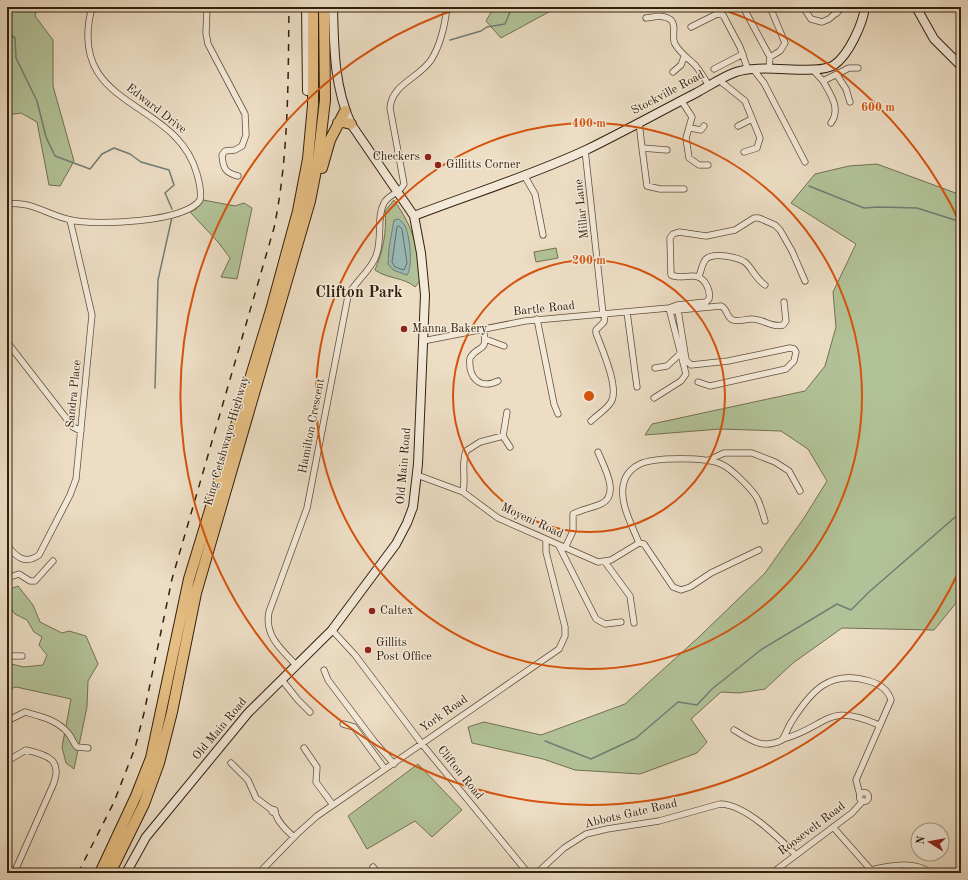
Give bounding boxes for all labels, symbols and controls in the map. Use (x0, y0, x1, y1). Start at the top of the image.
street label: Stockville Road (630, 69, 706, 117)
street label: Edward Drive (124, 82, 189, 136)
text: 600 m (861, 102, 895, 114)
text: 400 m (572, 118, 606, 130)
place label: Checkers (373, 151, 420, 163)
marker: Checkers (423, 152, 433, 162)
place label: Gillitts Corner (446, 159, 520, 171)
marker: Gillitts Corner (433, 160, 443, 170)
street label: Millar Lane (573, 178, 591, 239)
text: 200 m (572, 255, 606, 267)
district label: Clifton Park (315, 285, 403, 301)
street label: Bartle Road (512, 300, 576, 318)
place label: Manna Bakery (412, 323, 488, 335)
marker: Manna Bakery (399, 324, 409, 334)
street label: Sandra Place (64, 359, 84, 429)
street label: King Cetshwayo Highway (203, 374, 251, 507)
street label: Hamilton Crescent (297, 377, 327, 475)
centre of rings (582, 389, 596, 403)
street label: Old Main Road (395, 427, 413, 505)
street label: Moyeni Road (499, 501, 565, 541)
place label: Caltex (380, 605, 413, 617)
marker: Caltex (367, 606, 377, 616)
place label: Gillits Post Office (376, 637, 432, 663)
marker: Gillits Post Office (363, 645, 373, 655)
street label: York Road (418, 693, 470, 735)
street label: Old Main Road (191, 696, 249, 762)
street label: Clifton Road (435, 744, 485, 802)
street label: Abbots Gate Road (584, 798, 678, 830)
street label: Roosevelt Road (776, 800, 848, 858)
north arrow (910, 822, 950, 862)
text: N (915, 835, 928, 846)

